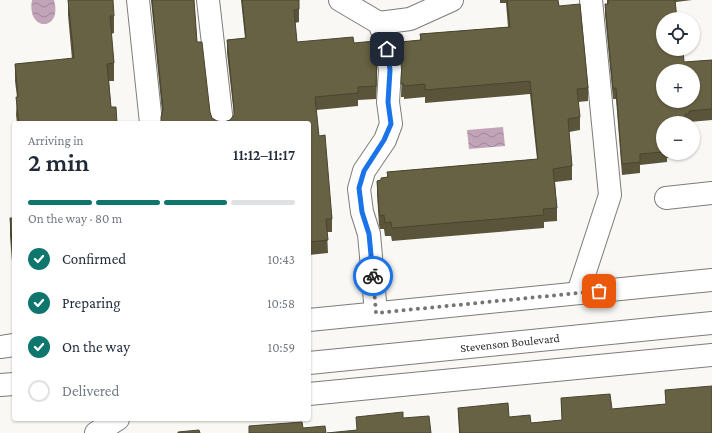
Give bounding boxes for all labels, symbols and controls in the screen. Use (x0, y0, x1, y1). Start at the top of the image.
map controls (656, 12, 700, 160)
button: locate (656, 12, 700, 56)
pin (370, 32, 404, 66)
icon: home (376, 38, 398, 60)
button: + (656, 64, 700, 108)
button: − (656, 116, 700, 160)
text: Arriving in (28, 133, 84, 148)
text: 11:12–11:17 (233, 147, 295, 163)
text: 2 min (28, 148, 89, 177)
text: On the way · 80 m (28, 211, 122, 226)
icon: check (28, 248, 50, 270)
text: Confirmed (62, 251, 126, 267)
text: 10:43 (268, 252, 295, 267)
courier (353, 256, 393, 296)
icon: bike (362, 265, 384, 287)
pin (582, 274, 616, 308)
icon: bag (588, 280, 610, 302)
icon: check (28, 292, 50, 314)
text: Preparing (62, 295, 121, 311)
text: 10:58 (267, 296, 295, 311)
street label: Stevenson Boulevard (460, 331, 561, 355)
icon: check (28, 336, 50, 358)
text: On the way (62, 339, 130, 355)
text: 10:59 (268, 340, 295, 355)
text: Delivered (62, 383, 119, 399)

